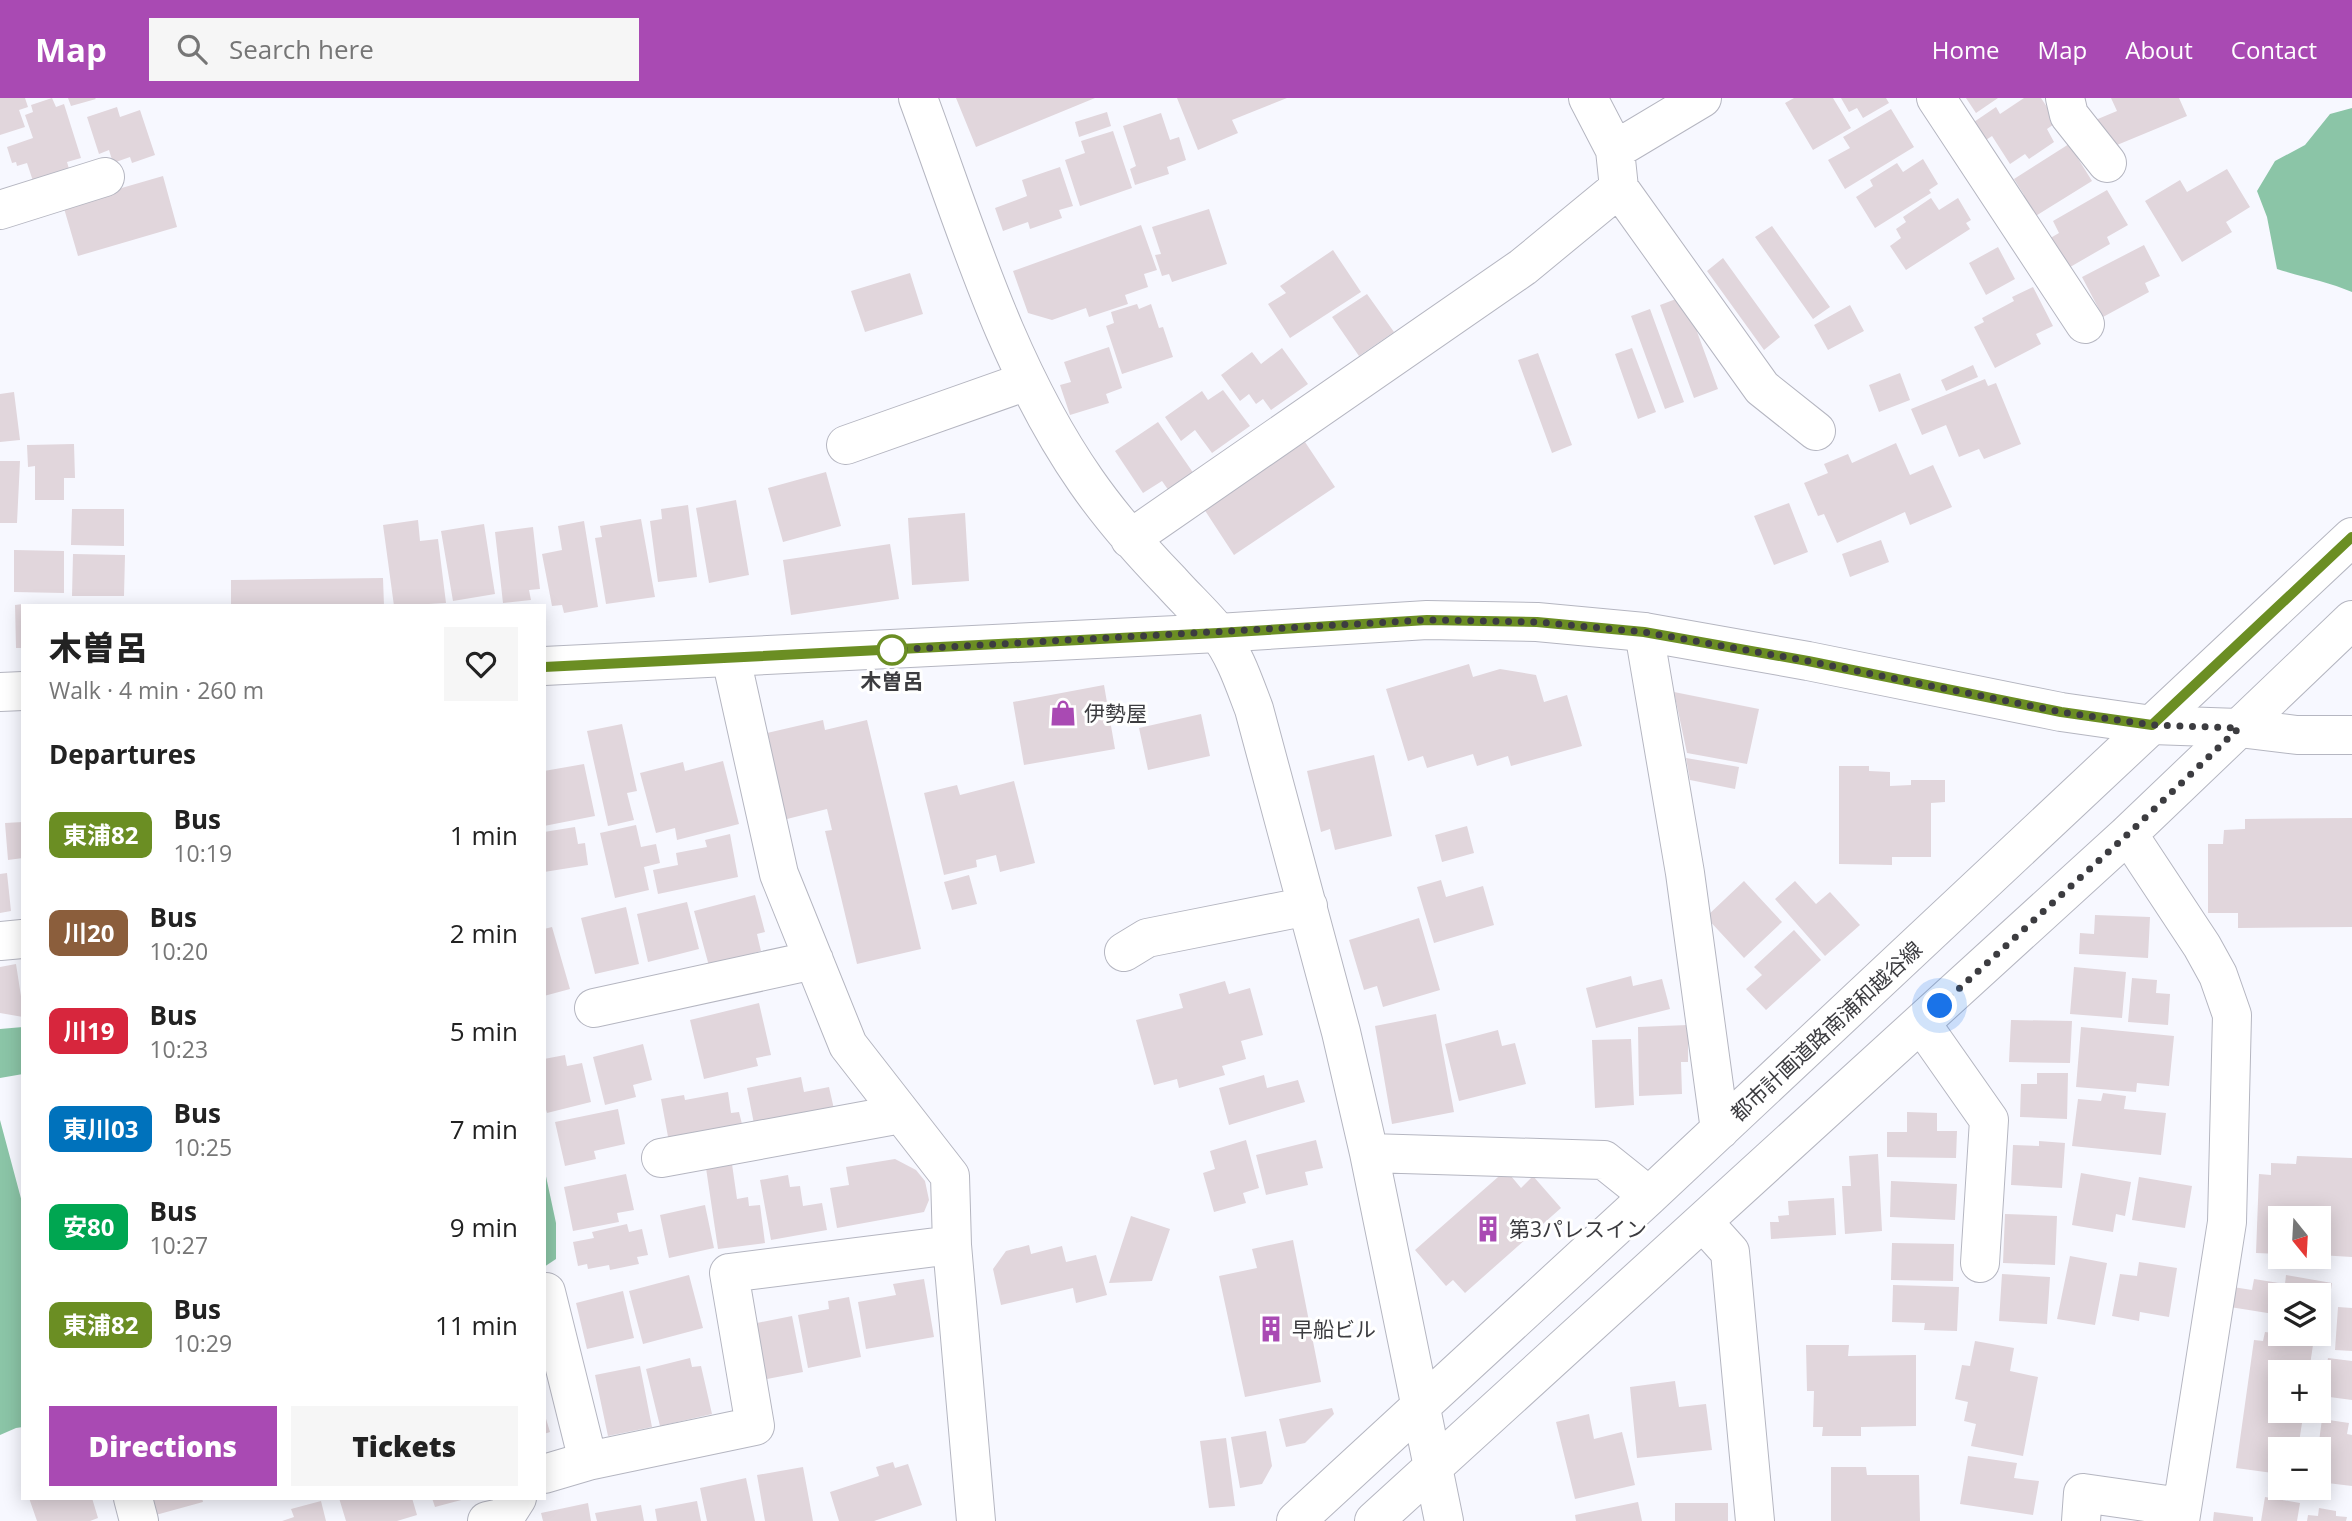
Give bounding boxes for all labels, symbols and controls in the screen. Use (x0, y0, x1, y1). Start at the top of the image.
search box (149, 18, 639, 81)
text: Map (35, 27, 107, 72)
icon: search (173, 30, 211, 68)
text: Search here (229, 31, 374, 67)
text: Home (1932, 33, 2000, 66)
text: Map (2038, 33, 2087, 66)
text: About (2125, 33, 2193, 66)
text: Contact (2231, 33, 2317, 66)
text: 木曽呂 (49, 625, 148, 670)
button: heart (444, 627, 518, 701)
marker: 木曽呂 (877, 635, 907, 665)
place label: 木曽呂 (861, 667, 924, 695)
text: Walk · 4 min · 260 m (49, 674, 264, 706)
shop icon: 伊勢屋 (1048, 698, 1078, 728)
place label: 伊勢屋 (1084, 699, 1147, 727)
text: Departures (49, 736, 196, 772)
text: Bus (173, 801, 221, 837)
text: 1 min (450, 817, 518, 853)
text: 東浦82 (63, 818, 138, 851)
text: 10:19 (173, 837, 232, 869)
text: Bus (149, 899, 197, 935)
text: 2 min (450, 915, 518, 951)
text: 川20 (63, 916, 114, 949)
text: 10:20 (149, 935, 208, 967)
street label: 都市計画道路南浦和越谷線 (1724, 935, 1928, 1127)
your location (1922, 988, 1957, 1023)
text: Bus (149, 997, 197, 1033)
text: 5 min (450, 1013, 518, 1049)
text: 川19 (63, 1014, 114, 1047)
text: 10:23 (149, 1033, 208, 1065)
text: Bus (173, 1095, 221, 1131)
text: 7 min (450, 1111, 518, 1147)
text: 東川03 (63, 1112, 138, 1145)
text: 10:25 (173, 1131, 232, 1163)
text: Bus (149, 1193, 197, 1229)
north arrow (2268, 1206, 2331, 1269)
map controls (2268, 1206, 2331, 1500)
text: 9 min (450, 1209, 518, 1245)
text: 安80 (63, 1210, 114, 1243)
building icon: 第3パレスイン (1473, 1214, 1503, 1244)
place label: 第3パレスイン (1509, 1215, 1647, 1243)
text: 10:27 (149, 1229, 208, 1261)
button: layers (2268, 1283, 2331, 1346)
text: Bus (173, 1291, 221, 1327)
text: 11 min (435, 1307, 518, 1343)
text: 東浦82 (63, 1308, 138, 1341)
building icon: 早船ビル (1256, 1314, 1286, 1344)
place label: 早船ビル (1292, 1315, 1376, 1343)
text: 10:29 (173, 1327, 232, 1359)
button: + (2268, 1360, 2331, 1423)
button: Directions (49, 1406, 277, 1486)
button: Tickets (291, 1406, 518, 1486)
button: − (2268, 1437, 2331, 1500)

